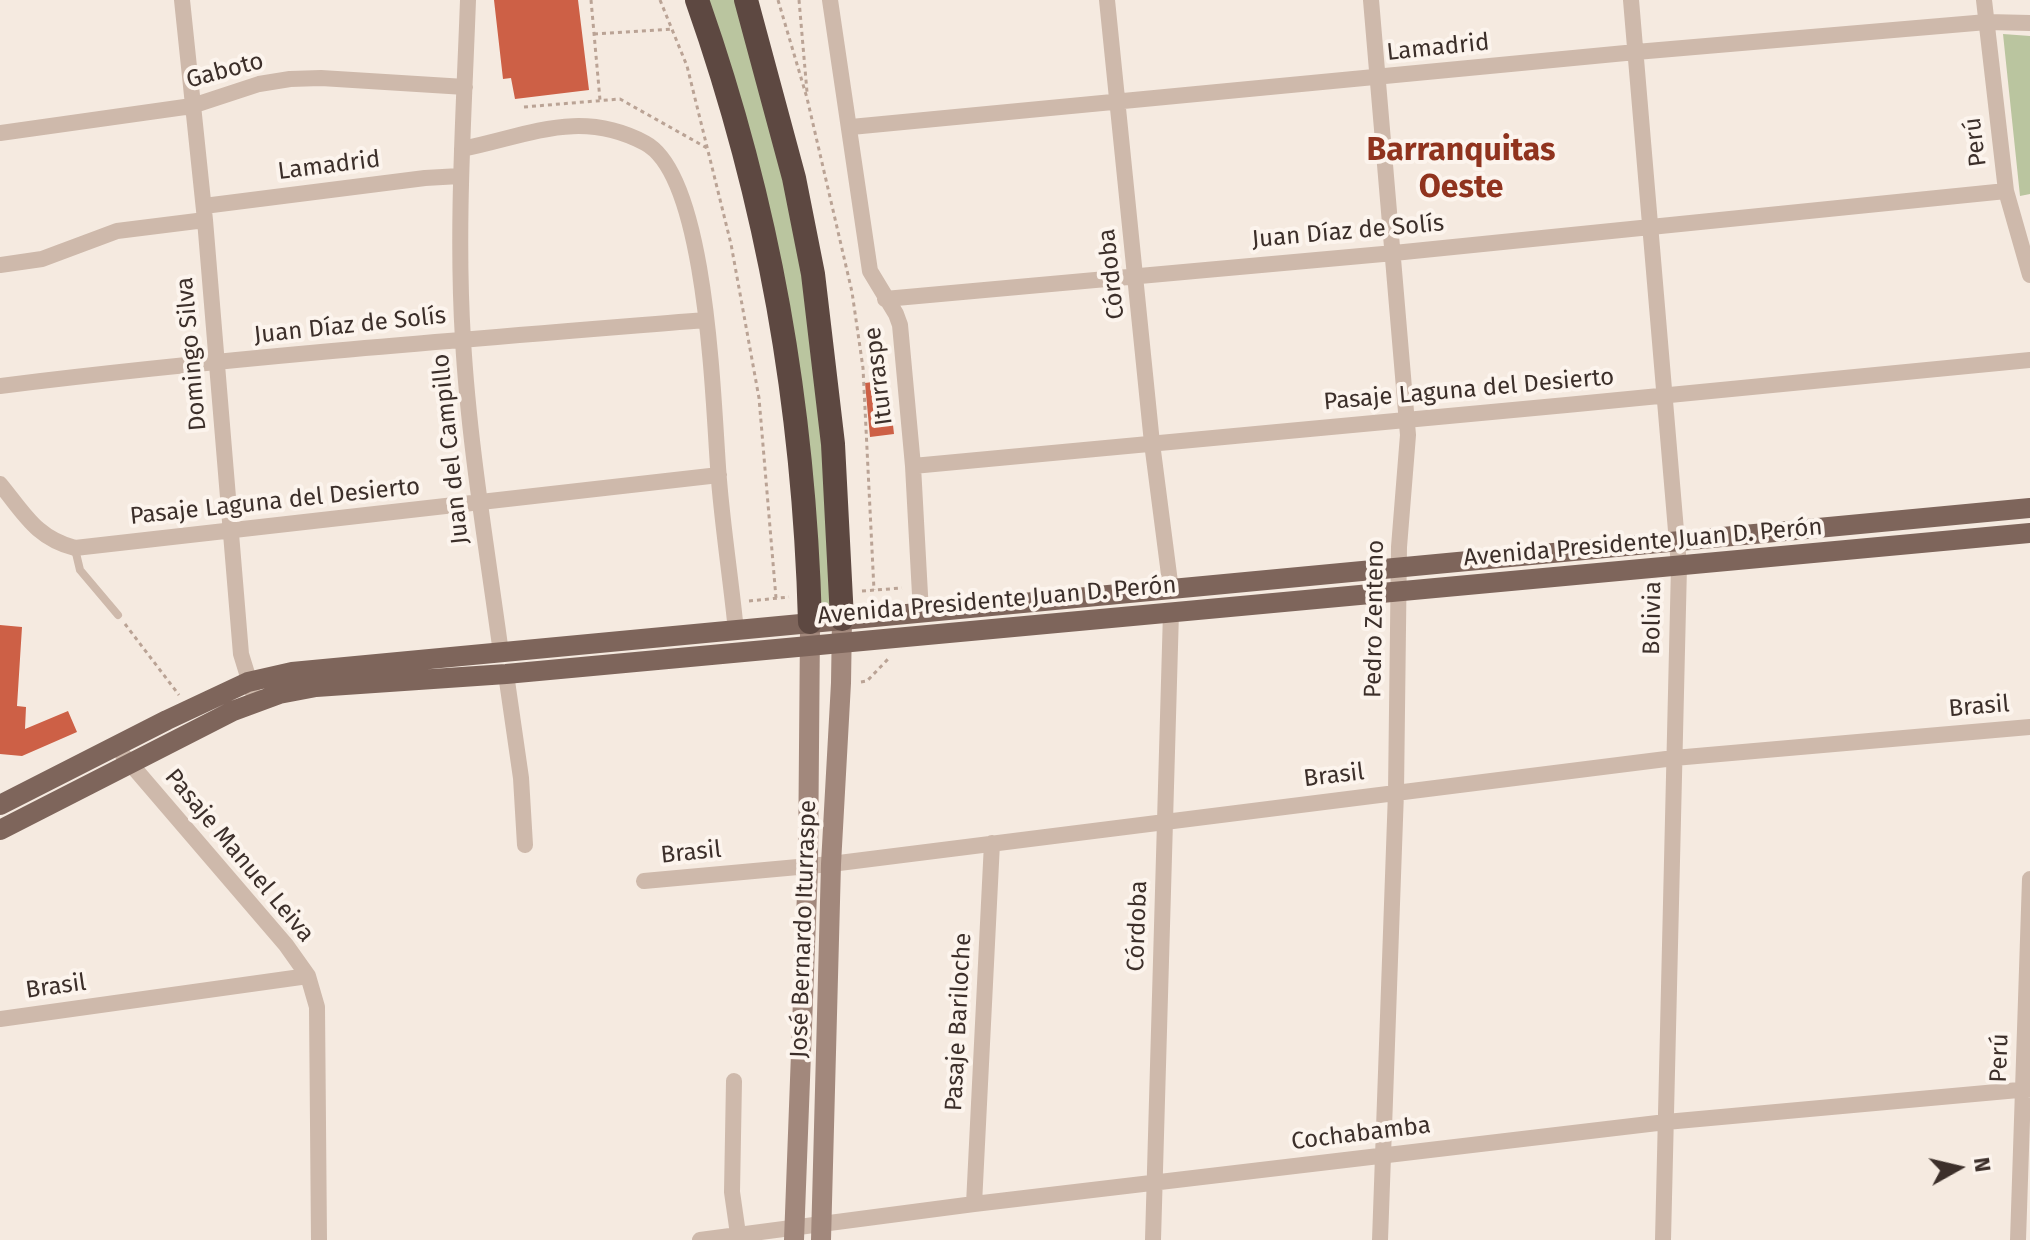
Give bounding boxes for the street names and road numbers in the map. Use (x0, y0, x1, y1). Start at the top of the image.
street label: Lamadrid (1385, 28, 1491, 68)
street label: Gaboto (183, 47, 267, 95)
street label: Perú (1959, 116, 1993, 168)
street label: Lamadrid (276, 145, 382, 187)
street label: Juan Díaz de Solís (1251, 209, 1445, 255)
street label: Córdoba (1093, 227, 1131, 321)
street label: Domingo Silva (171, 276, 213, 432)
street label: Juan Díaz de Solís (253, 302, 447, 350)
street label: Iturraspe (859, 325, 899, 427)
street label: Juan del Campillo (427, 352, 475, 546)
street label: Pasaje Laguna del Desierto (1322, 363, 1616, 417)
street label: Pasaje Laguna del Desierto (128, 472, 422, 532)
street label: Avenida Presidente Juan D. Perón (1462, 513, 1824, 573)
street label: Pedro Zenteno (1359, 540, 1391, 698)
street label: Avenida Presidente Juan D. Perón (816, 571, 1178, 631)
street label: Bolivia (1638, 581, 1668, 655)
street label: Brasil (1947, 690, 2011, 724)
street label: Brasil (1302, 758, 1366, 794)
street label: Pasaje Manuel Leiva (158, 764, 320, 948)
street label: José Bernardo Iturraspe (785, 800, 823, 1058)
street label: Brasil (659, 835, 723, 871)
street label: Córdoba (1122, 880, 1154, 972)
street label: Pasaje Bariloche (940, 932, 978, 1112)
street label: Brasil (24, 969, 88, 1005)
street label: Perú (1985, 1033, 2015, 1083)
street label: Cochabamba (1290, 1111, 1432, 1157)

